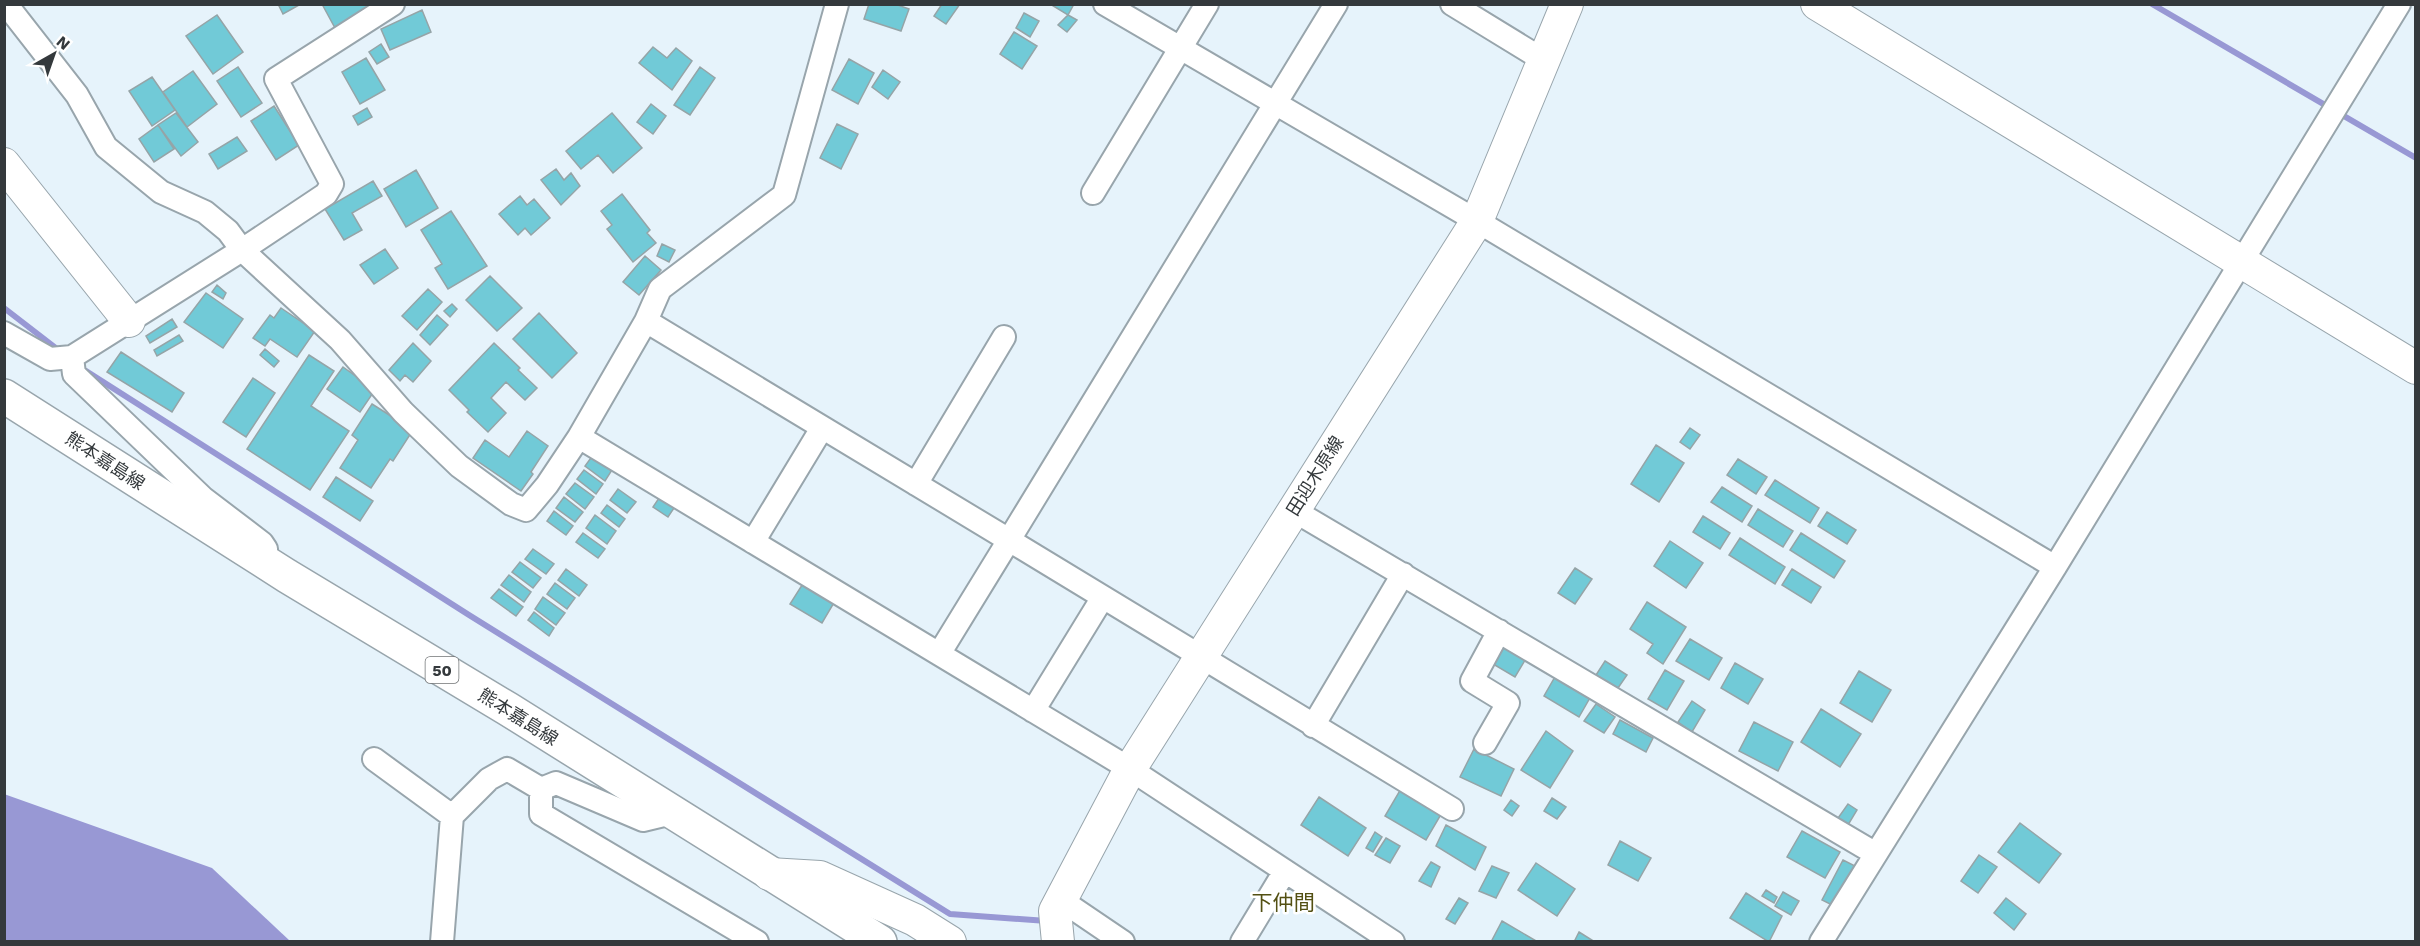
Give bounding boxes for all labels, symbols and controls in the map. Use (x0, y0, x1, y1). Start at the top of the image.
north arrow (24, 24, 84, 84)
text: N (53, 32, 74, 54)
street label: 熊本嘉島線 (62, 427, 149, 494)
street label: 田迎木原線 (1282, 432, 1347, 519)
road number: 50 (426, 657, 458, 683)
street label: 熊本嘉島線 (475, 684, 562, 749)
district label: 下仲間 (1252, 890, 1315, 915)

